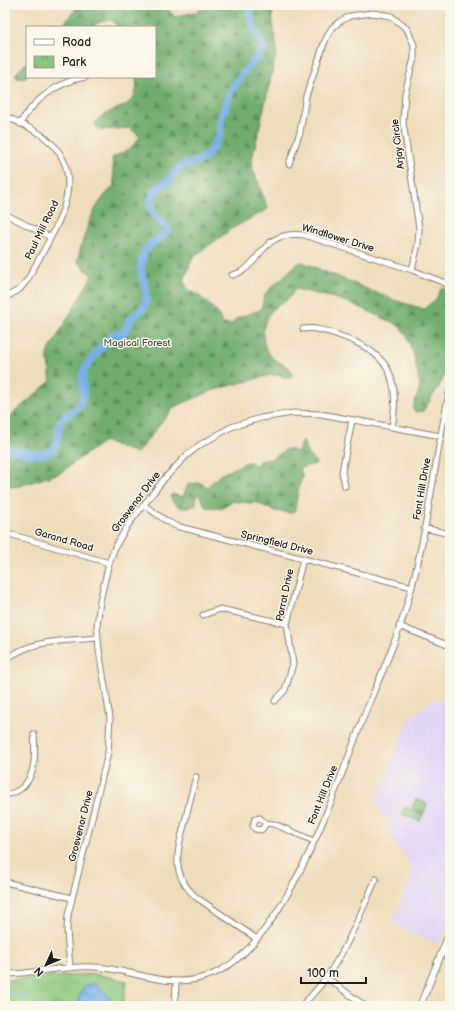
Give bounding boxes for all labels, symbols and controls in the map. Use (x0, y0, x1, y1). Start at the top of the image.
legend (26, 26, 156, 78)
text: Road (62, 35, 91, 50)
text: Park (62, 55, 86, 70)
street label: Arjay Circle (389, 118, 407, 170)
street label: Paul Mill Road (22, 198, 62, 262)
street label: Windflower Drive (300, 221, 376, 255)
park label: Magical Forest (103, 337, 171, 349)
street label: Font Hill Drive (411, 457, 433, 521)
street label: Grosvenor Drive (109, 469, 163, 535)
street label: Garand Road (33, 526, 95, 554)
street label: Springfield Drive (240, 528, 314, 558)
street label: Parrot Drive (274, 568, 296, 622)
street label: Font Hill Drive (306, 763, 340, 826)
street label: Grosvenor Drive (66, 789, 96, 863)
north arrow (26, 945, 66, 985)
scale bar (301, 959, 366, 985)
text: N (32, 964, 47, 979)
text: 100 m (307, 966, 339, 981)

